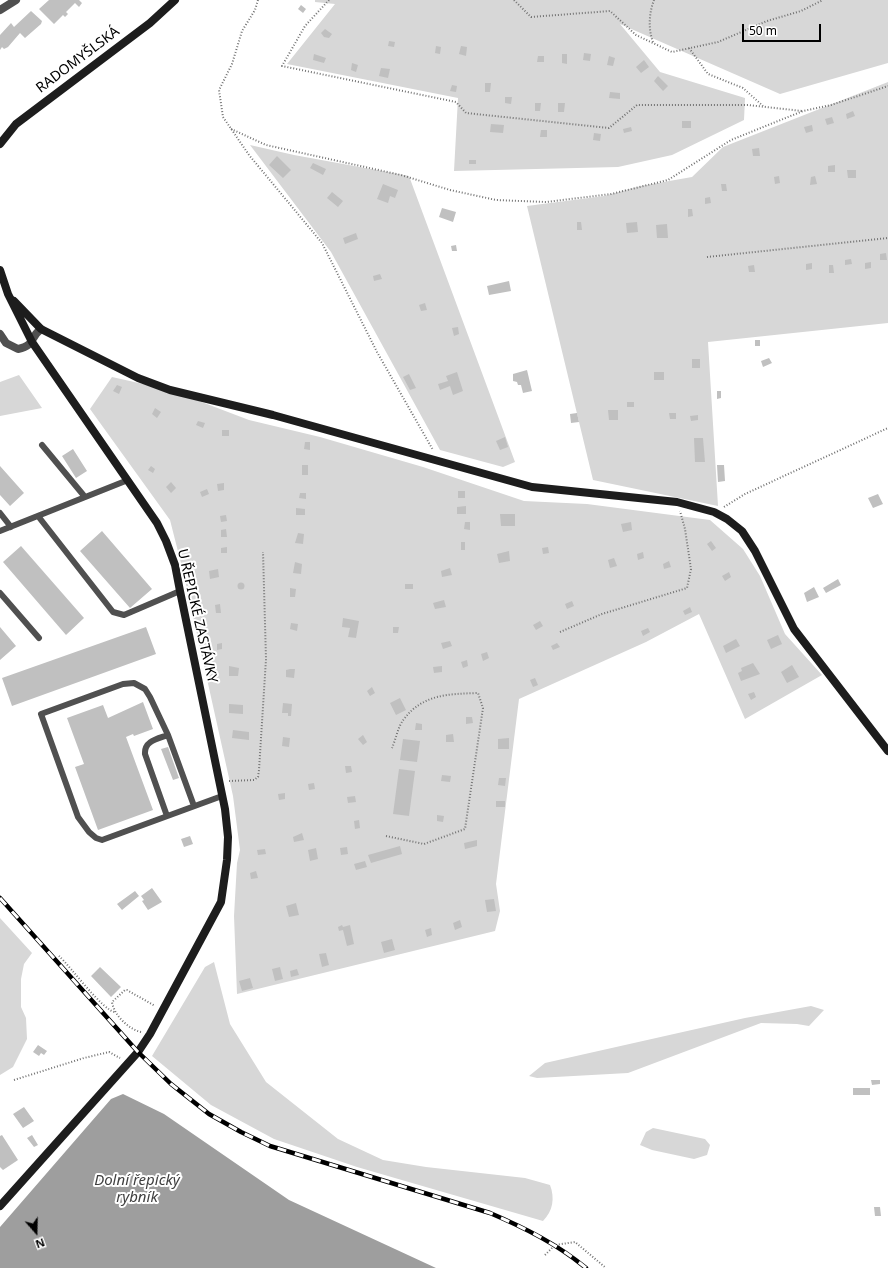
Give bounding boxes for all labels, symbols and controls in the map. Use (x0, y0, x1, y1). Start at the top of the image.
scale bar (744, 16, 823, 42)
text: 50 m (749, 22, 777, 39)
street label: RADOMYŠLSKÁ (33, 23, 123, 97)
street label: U ŘEPICKÉ ZASTÁVKY (173, 547, 221, 685)
water label: Dolní řepický rybník (94, 1172, 180, 1207)
north arrow (16, 1212, 56, 1252)
text: N (34, 1235, 47, 1252)

